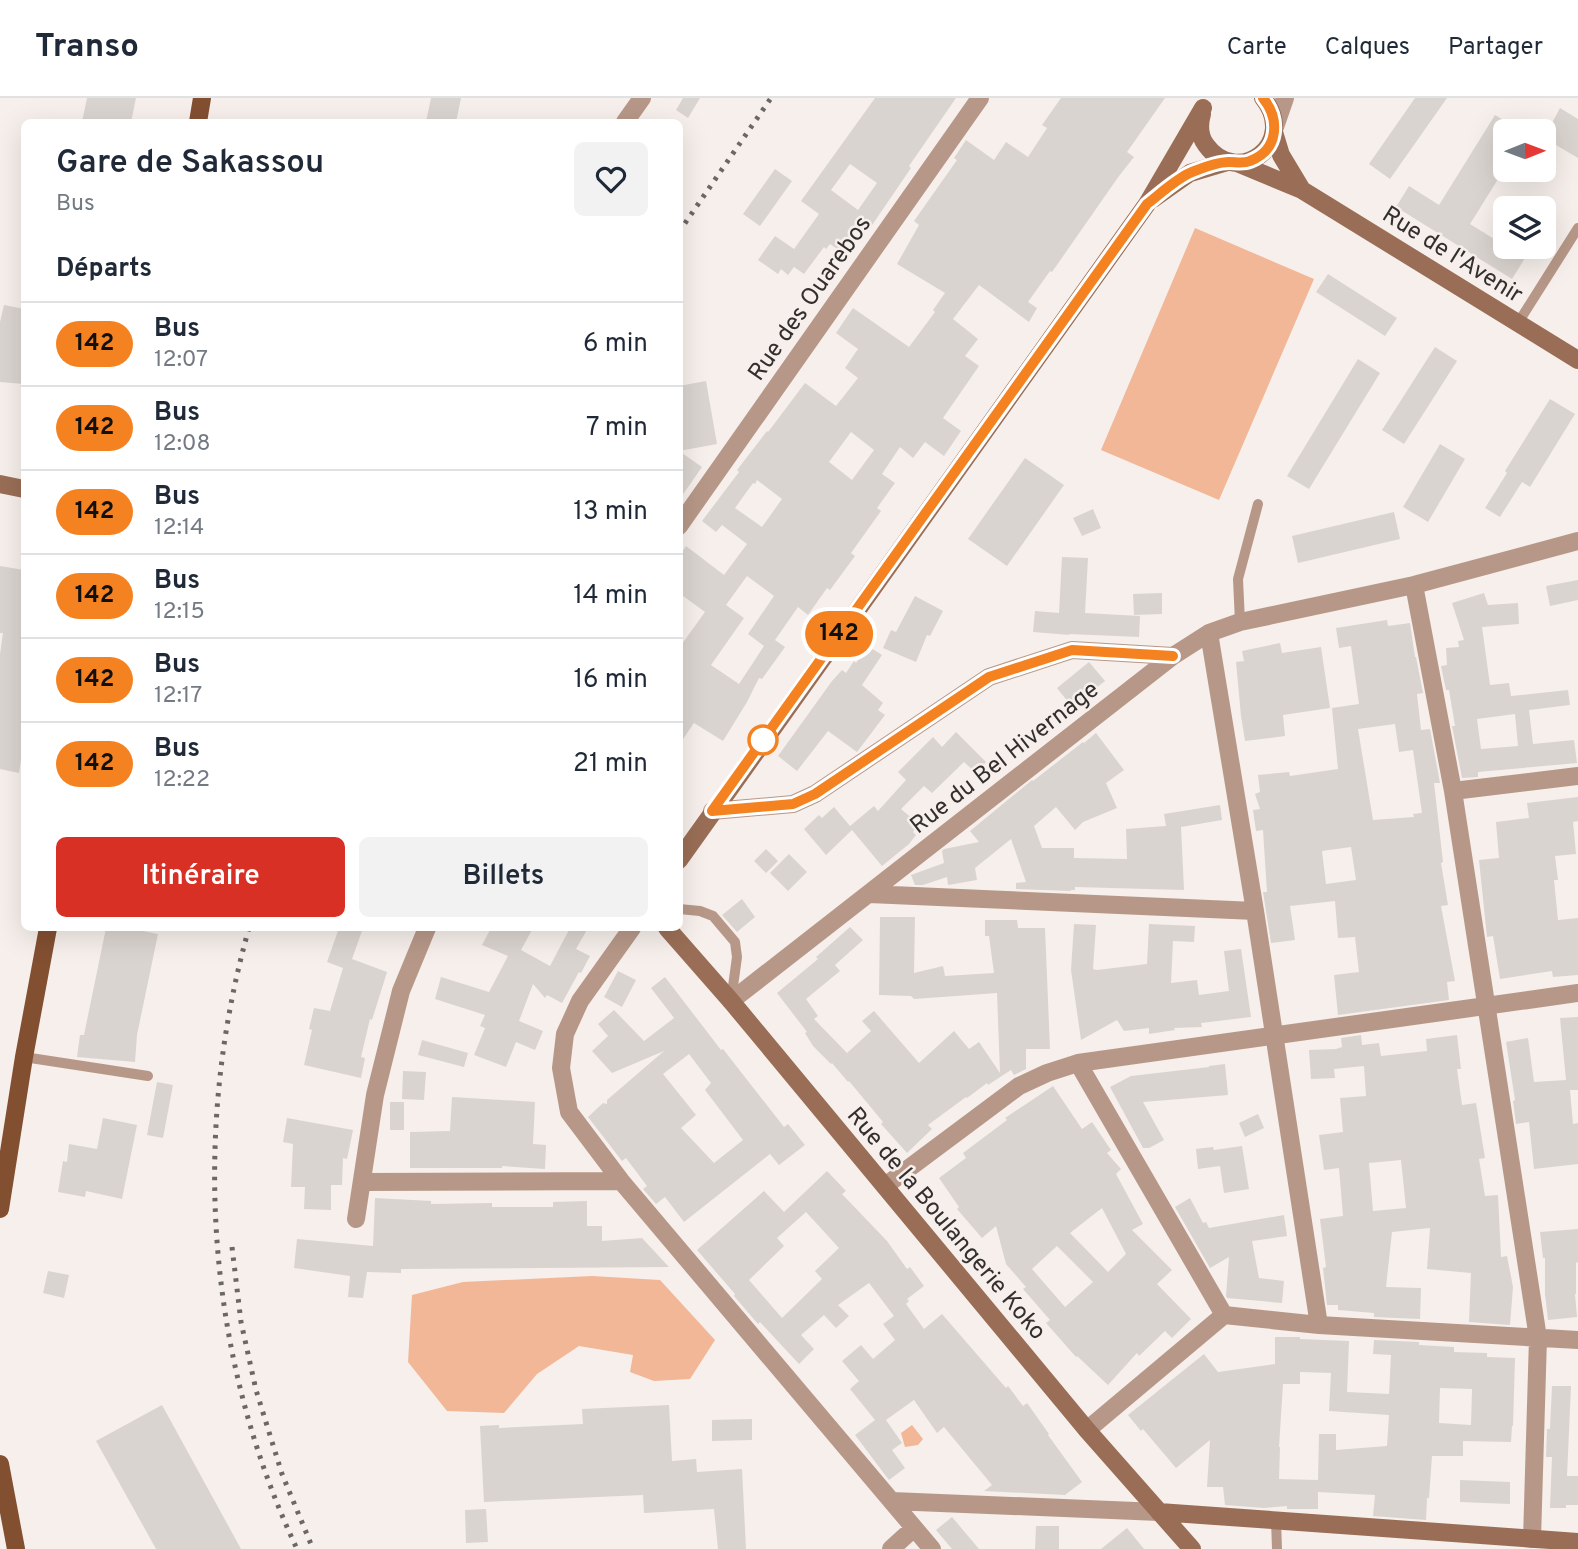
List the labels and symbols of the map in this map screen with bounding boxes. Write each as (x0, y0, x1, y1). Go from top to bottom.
north arrow (1493, 119, 1556, 182)
street label: Rue de l'Avenir (1376, 200, 1528, 311)
street label: Rue des Ouarebos (743, 211, 879, 387)
line badge: 142 (799, 611, 879, 657)
street label: Rue du Bel Hivernage (905, 676, 1106, 842)
unlabelled marker (748, 725, 778, 755)
street label: Rue de la Boulangerie Koko (839, 1102, 1052, 1347)

